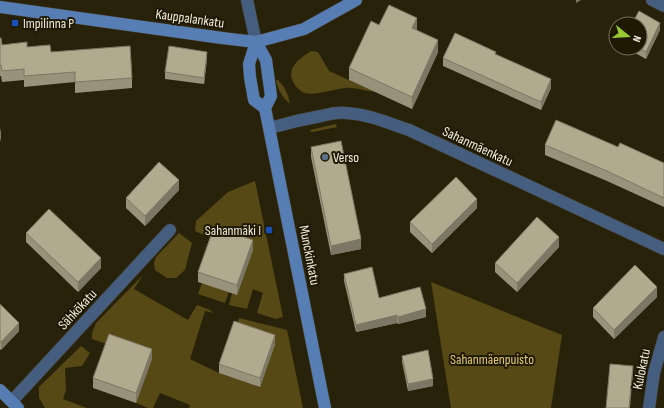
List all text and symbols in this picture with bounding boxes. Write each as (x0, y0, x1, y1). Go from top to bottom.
street label: Kauppalankatu (154, 5, 226, 32)
place label: Impilinna P (23, 15, 74, 32)
north arrow (608, 16, 648, 56)
marker: Impilinna P (10, 18, 20, 28)
text: N (630, 34, 644, 44)
street label: Sahanmäenkatu (440, 123, 516, 170)
place label: Verso (333, 149, 359, 166)
marker: Verso (320, 152, 330, 162)
place label: Sahanmäki I (205, 222, 261, 239)
street label: Munckinkatu (295, 224, 324, 287)
marker: Sahanmäki I (264, 225, 274, 235)
street label: Sähkökatu (54, 285, 100, 333)
street label: Kulokatu (629, 347, 654, 391)
park label: Sahanmäenpuisto (450, 351, 534, 368)

